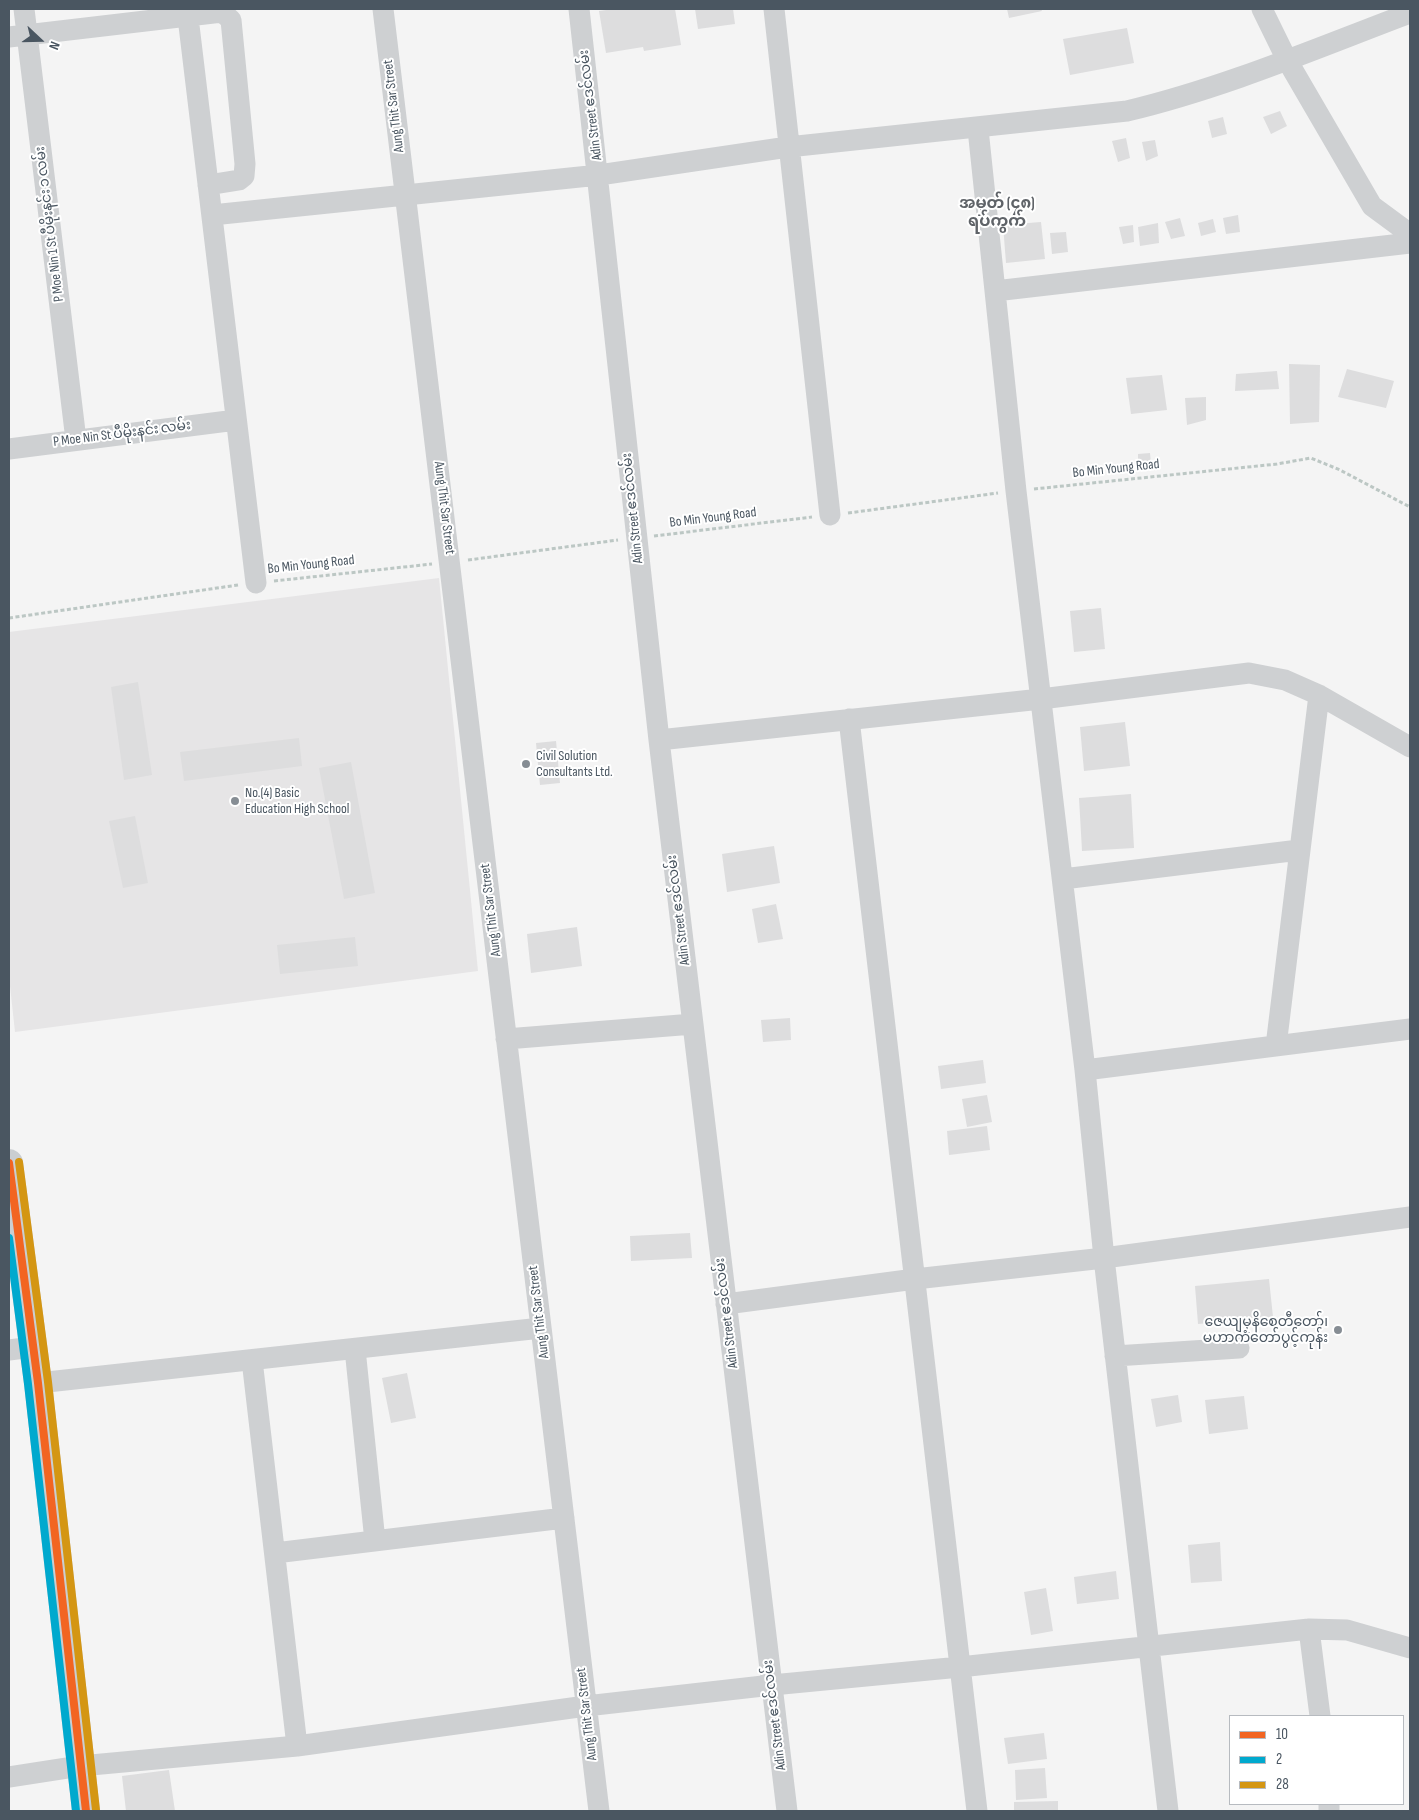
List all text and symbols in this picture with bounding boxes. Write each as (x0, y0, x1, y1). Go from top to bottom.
north arrow (15, 15, 65, 65)
text: N (45, 39, 64, 52)
street label: Adin Street ဧဒင်လမ်း (576, 49, 606, 161)
street label: Aung Thit Sar Street (380, 59, 408, 153)
street label: P Moe Nin 1 St ပီမိုးနင်း ၁ လမ်း (32, 145, 68, 303)
district label: အမှတ် (၄၈) ရပ်ကွက် (959, 194, 1035, 232)
street label: P Moe Nin St ပီမိုးနင်း လမ်း (52, 417, 192, 451)
street label: Adin Street ဧဒင်လမ်း (619, 452, 647, 564)
street label: Bo Min Young Road (1072, 456, 1160, 482)
street label: Aung Thit Sar Street (430, 461, 458, 555)
street label: Bo Min Young Road (669, 504, 757, 532)
street label: Bo Min Young Road (267, 552, 355, 578)
place label: Civil Solution Consultants Ltd. (536, 748, 613, 780)
marker: Civil Solution Consultants Ltd. (520, 758, 532, 770)
place label: No.(4) Basic Education High School (245, 785, 349, 818)
marker: No.(4) Basic Education High School (229, 795, 241, 807)
street label: Adin Street ဧဒင်လမ်း (664, 854, 694, 966)
street label: Aung Thit Sar Street (477, 863, 505, 957)
street label: Adin Street ဧဒင်လမ်း (712, 1257, 742, 1369)
street label: Aung Thit Sar Street (525, 1265, 553, 1359)
place label: ဇေယျမုနိစေတီတော်၊ မဟာကံတော်ပွင့်ကုန်း (1203, 1314, 1328, 1346)
marker: ဇေယျမုနိစေတီတော်၊ မဟာကံတော်ပွင့်ကုန်း (1332, 1324, 1344, 1336)
street label: Adin Street ဧဒင်လမ်း (760, 1659, 790, 1771)
street label: Aung Thit Sar Street (573, 1667, 601, 1761)
legend (1229, 1715, 1404, 1805)
text: 10 (1276, 1725, 1288, 1744)
text: 2 (1276, 1750, 1282, 1769)
text: 28 (1276, 1775, 1289, 1794)

